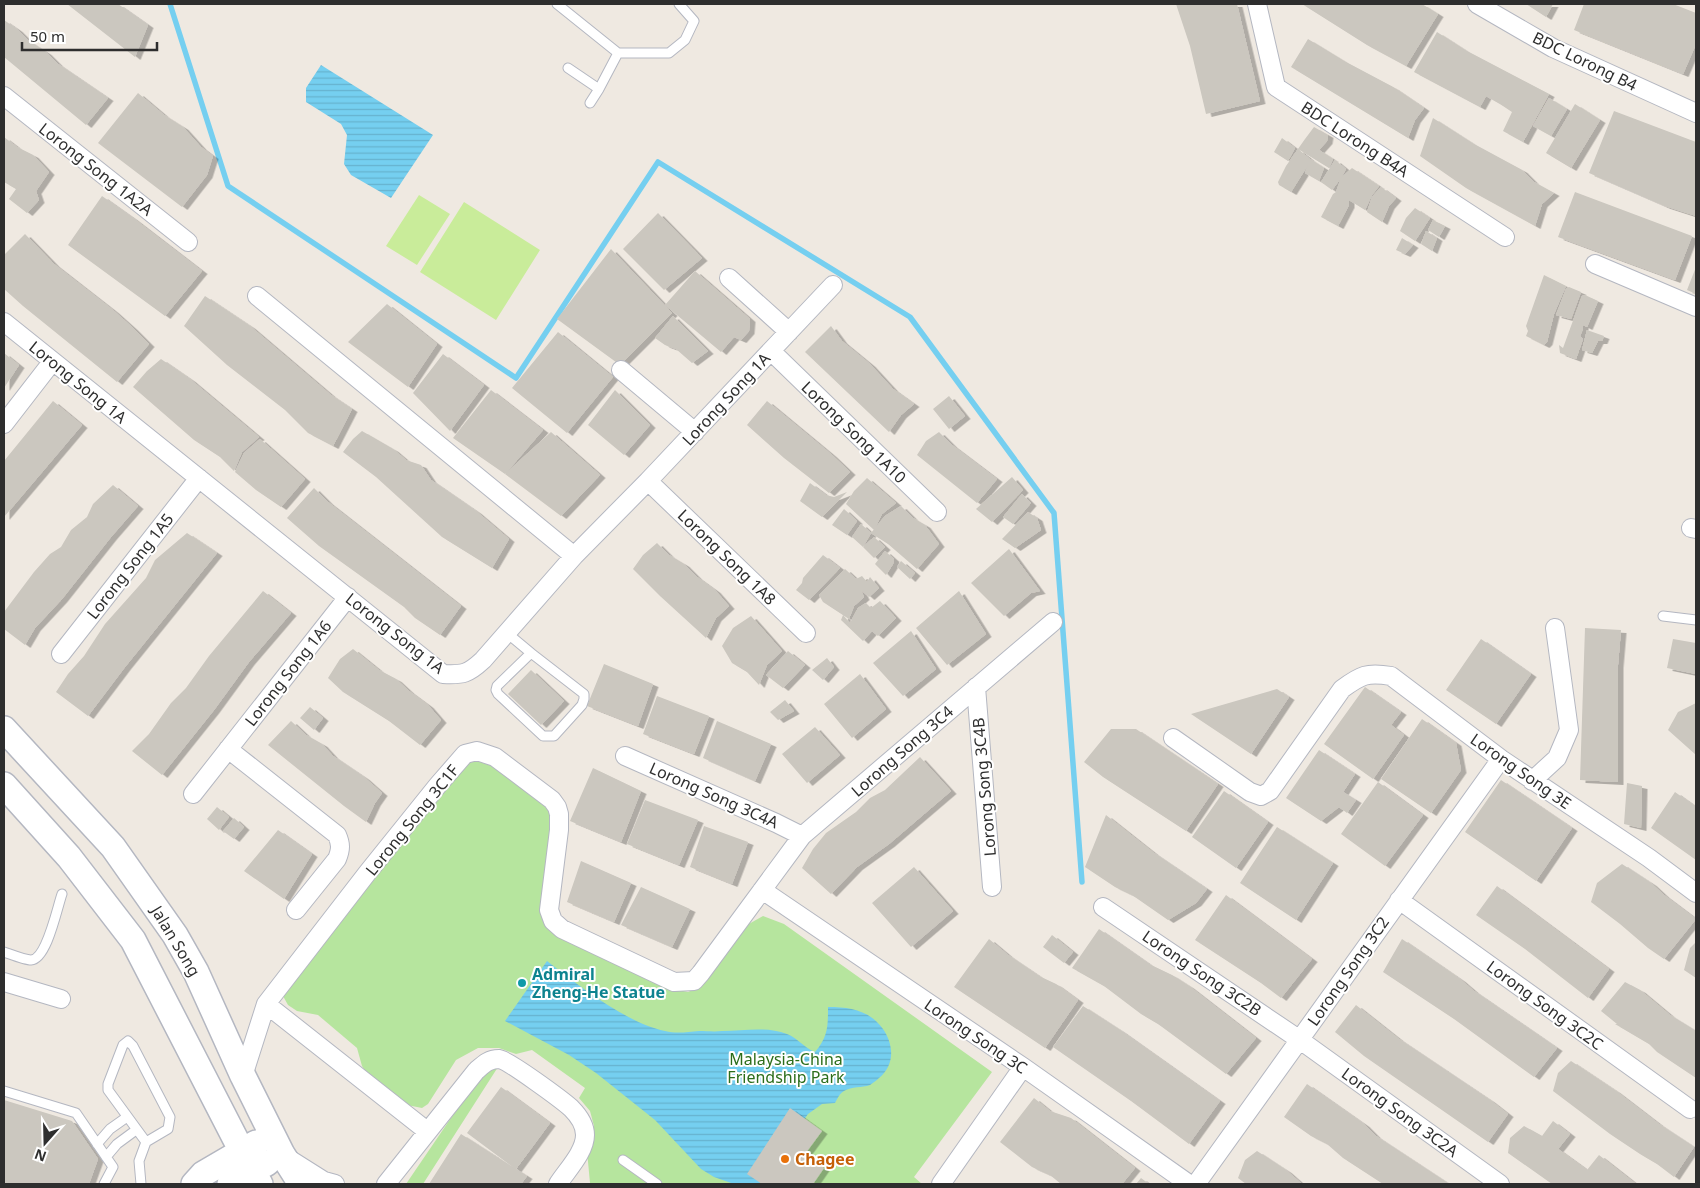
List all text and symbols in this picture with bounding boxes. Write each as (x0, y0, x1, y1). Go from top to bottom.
scale bar (22, 20, 158, 52)
text: 50 m (30, 26, 65, 46)
street label: BDC Lorong B4 (1529, 26, 1641, 96)
street label: BDC Lorong B4A (1297, 96, 1414, 182)
street label: Lorong Song 1A2A (34, 118, 158, 221)
street label: Lorong Song 1A (25, 336, 132, 429)
street label: Lorong Song 1A (677, 347, 775, 450)
street label: Lorong Song 1A10 (797, 376, 911, 488)
street label: Lorong Song 1A8 (673, 504, 781, 610)
street label: Lorong Song 1A5 (82, 508, 178, 624)
street label: Lorong Song 1A (341, 587, 450, 679)
street label: Lorong Song 1A6 (240, 615, 336, 731)
street label: Lorong Song 3C4 (846, 700, 958, 802)
street label: Lorong Song 3C4B (967, 717, 1001, 857)
street label: Lorong Song 3E (1466, 728, 1576, 814)
street label: Lorong Song 3C4A (646, 757, 783, 834)
street label: Lorong Song 3C1F (360, 760, 464, 880)
street label: Jalan Song (145, 900, 206, 980)
street label: Lorong Song 3C2 (1302, 912, 1394, 1030)
street label: Lorong Song 3C2B (1138, 925, 1266, 1021)
street label: Lorong Song 3C2C (1482, 955, 1608, 1055)
place label: Admiral Zheng-He Statue (532, 963, 665, 1003)
marker: Admiral Zheng-He Statue (516, 977, 528, 989)
street label: Lorong Song 3C (920, 993, 1032, 1079)
park label: Malaysia-China Friendship Park (727, 1048, 845, 1088)
street label: Lorong Song 3C2A (1337, 1062, 1463, 1162)
north arrow (20, 1118, 70, 1168)
text: N (32, 1145, 49, 1167)
place label: Chagee (795, 1148, 854, 1170)
marker: Chagee (779, 1153, 791, 1165)

